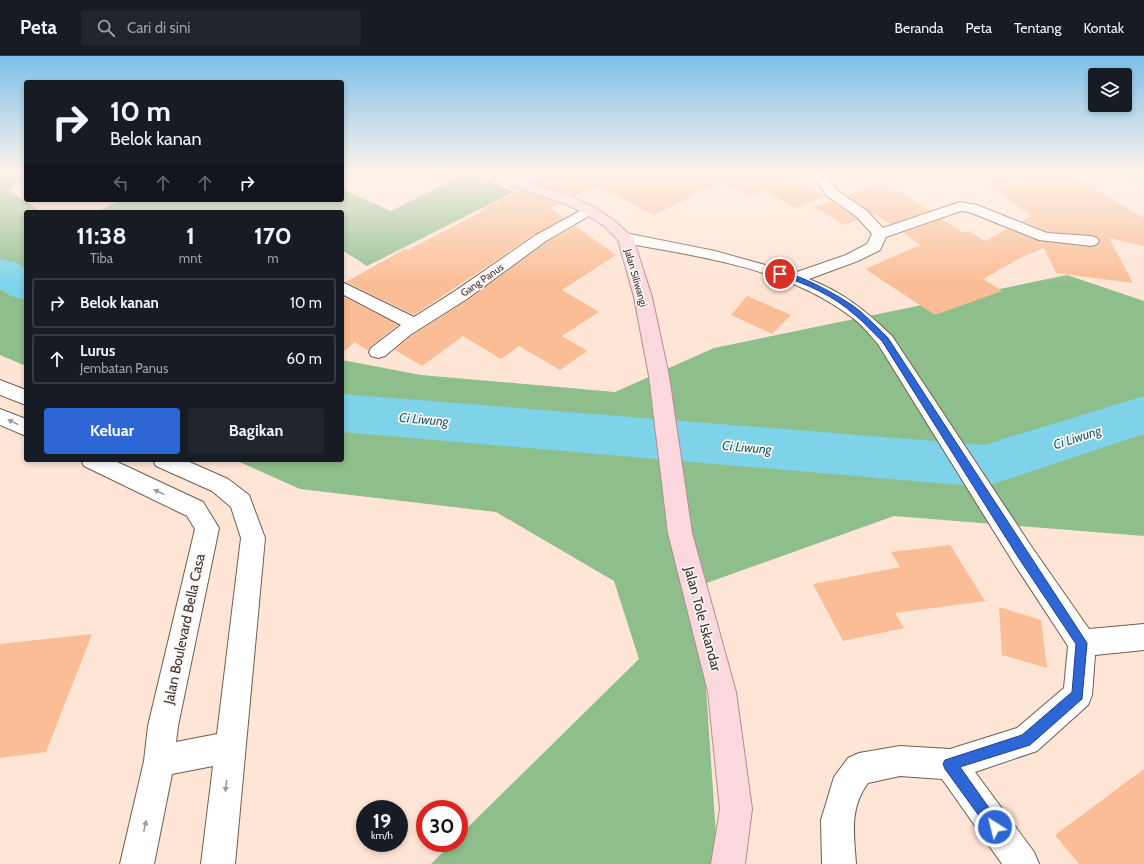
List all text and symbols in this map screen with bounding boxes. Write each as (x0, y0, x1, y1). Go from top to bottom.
search box (81, 10, 361, 46)
text: Peta (20, 16, 57, 39)
icon: search (95, 17, 117, 39)
text: Cari di sini (127, 19, 190, 37)
text: Beranda (895, 19, 944, 37)
text: Peta (966, 19, 992, 37)
text: Tentang (1014, 19, 1061, 37)
text: Kontak (1083, 19, 1124, 37)
map controls (1088, 68, 1132, 112)
button: layers (1088, 68, 1132, 112)
text: 10 m (110, 94, 171, 128)
icon: right (44, 96, 96, 148)
text: Belok kanan (110, 128, 202, 150)
icon: left (110, 172, 132, 194)
icon: ahead (152, 172, 174, 194)
icon: ahead (194, 172, 216, 194)
icon: right (236, 172, 258, 194)
text: 11:38 (76, 221, 127, 250)
text: 1 (186, 221, 195, 250)
text: 170 (254, 221, 292, 250)
street label: Jalan Siliwangi (621, 247, 650, 308)
text: Tiba (90, 250, 113, 266)
text: mnt (179, 250, 202, 266)
text: m (267, 250, 279, 266)
pin (763, 257, 797, 291)
street label: Gang Panus (458, 260, 506, 300)
icon: arrive (769, 263, 791, 285)
icon: right (46, 292, 68, 314)
text: Belok kanan (80, 294, 159, 312)
text: 10 m (290, 294, 322, 312)
text: Lurus (80, 342, 115, 360)
icon: ahead (46, 348, 68, 370)
text: 60 m (286, 350, 322, 368)
text: Jembatan Panus (80, 360, 168, 376)
button: Keluar (44, 408, 180, 454)
button: Bagikan (188, 408, 324, 454)
water label: Ci Liwung (399, 409, 450, 429)
one-way arrow (7, 419, 19, 425)
water label: Ci Liwung (1051, 421, 1104, 452)
water label: Ci Liwung (722, 437, 773, 457)
one-way arrow (154, 489, 165, 495)
street label: Jalan Boulevard Bella Casa (159, 552, 209, 707)
street label: Jalan Tole Iskandar (680, 564, 726, 674)
one-way arrow (223, 780, 229, 792)
speed limit sign: 30 (416, 800, 468, 852)
position arrow (974, 806, 1016, 848)
text: 19 (373, 809, 391, 833)
one-way arrow (143, 820, 149, 832)
text: km/h (371, 829, 393, 842)

